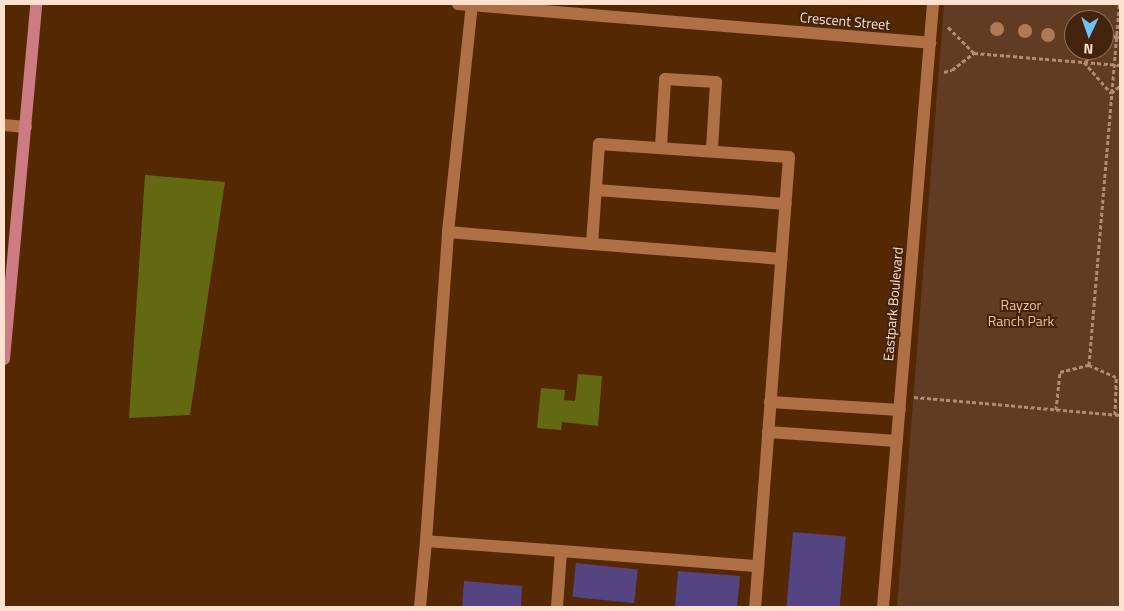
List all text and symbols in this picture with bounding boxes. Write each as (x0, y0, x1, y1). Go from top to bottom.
street label: Crescent Street (799, 9, 891, 33)
north arrow (1064, 10, 1114, 60)
text: N (1083, 39, 1094, 60)
street label: Eastpark Boulevard (880, 246, 906, 362)
park label: Rayzor Ranch Park (988, 297, 1054, 330)

